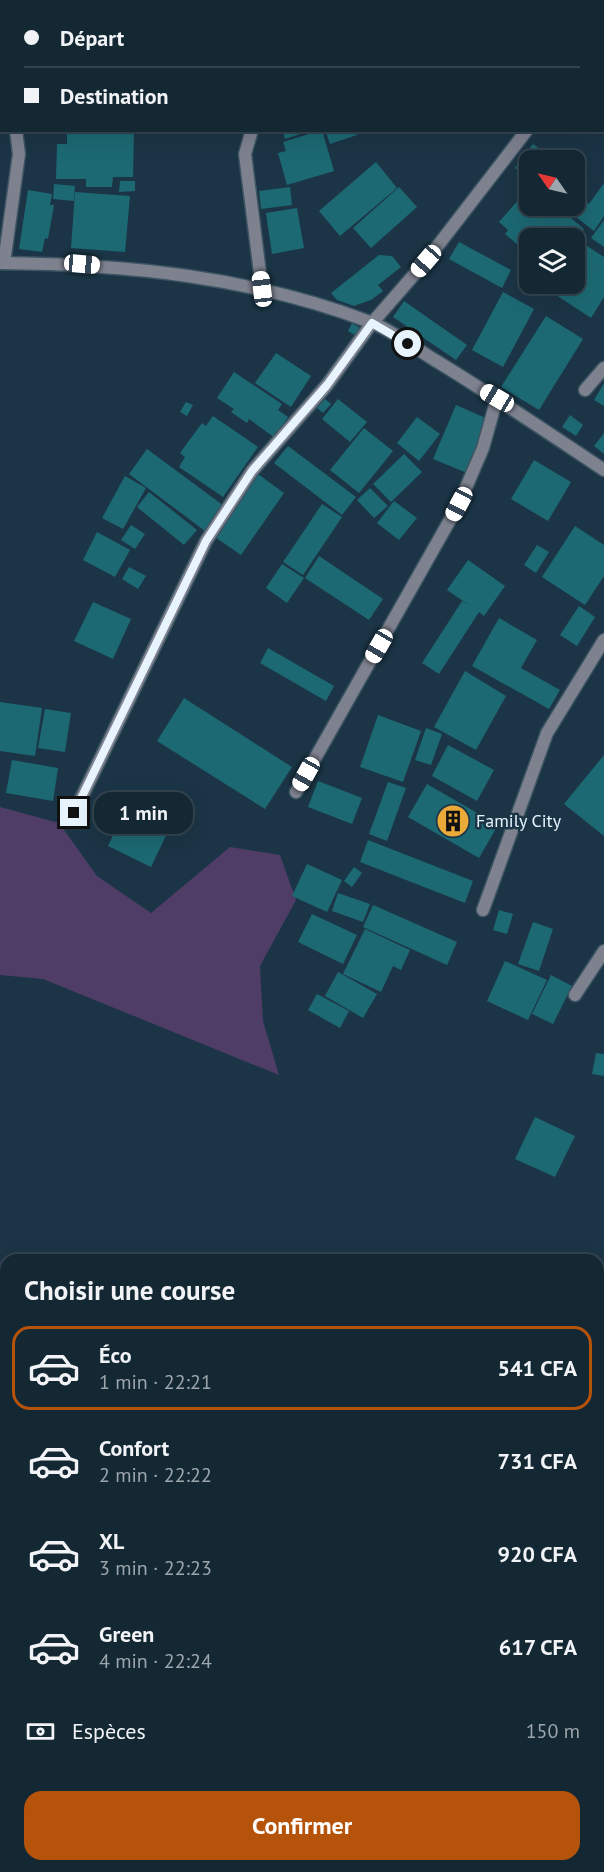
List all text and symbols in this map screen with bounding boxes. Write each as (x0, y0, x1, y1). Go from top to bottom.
text: Départ (60, 24, 124, 52)
text: Destination (60, 82, 169, 110)
north arrow (519, 150, 585, 216)
map controls (519, 150, 585, 294)
button: layers (519, 228, 585, 294)
car (407, 242, 445, 280)
car (63, 253, 101, 275)
car (251, 270, 273, 308)
route start (394, 330, 421, 357)
car (477, 381, 517, 415)
car (443, 484, 475, 524)
car (362, 626, 396, 666)
car (289, 754, 323, 794)
callout: 1 min (95, 792, 194, 834)
route end (60, 799, 87, 826)
text: 1 min (119, 800, 168, 826)
building icon: Family City (435, 803, 471, 839)
place label: Family City (476, 809, 562, 832)
text: Choisir une course (24, 1273, 235, 1307)
icon: car (27, 1341, 81, 1395)
text: Éco (99, 1341, 131, 1369)
text: 541 CFA (498, 1354, 577, 1382)
text: 1 min · 22:21 (99, 1369, 212, 1395)
icon: car (27, 1434, 81, 1488)
text: Confort (99, 1434, 169, 1462)
text: 731 CFA (498, 1447, 577, 1475)
text: 2 min · 22:22 (99, 1462, 212, 1488)
icon: car (27, 1527, 81, 1581)
text: XL (99, 1527, 124, 1555)
text: 920 CFA (498, 1540, 577, 1568)
text: 3 min · 22:23 (99, 1555, 212, 1581)
icon: car (27, 1620, 81, 1674)
text: Green (99, 1620, 154, 1648)
text: 617 CFA (499, 1633, 577, 1661)
text: 4 min · 22:24 (99, 1648, 212, 1674)
icon: cash (24, 1715, 57, 1748)
text: Espèces (72, 1717, 146, 1745)
text: 150 m (526, 1718, 580, 1744)
button: Confirmer (24, 1791, 580, 1860)

